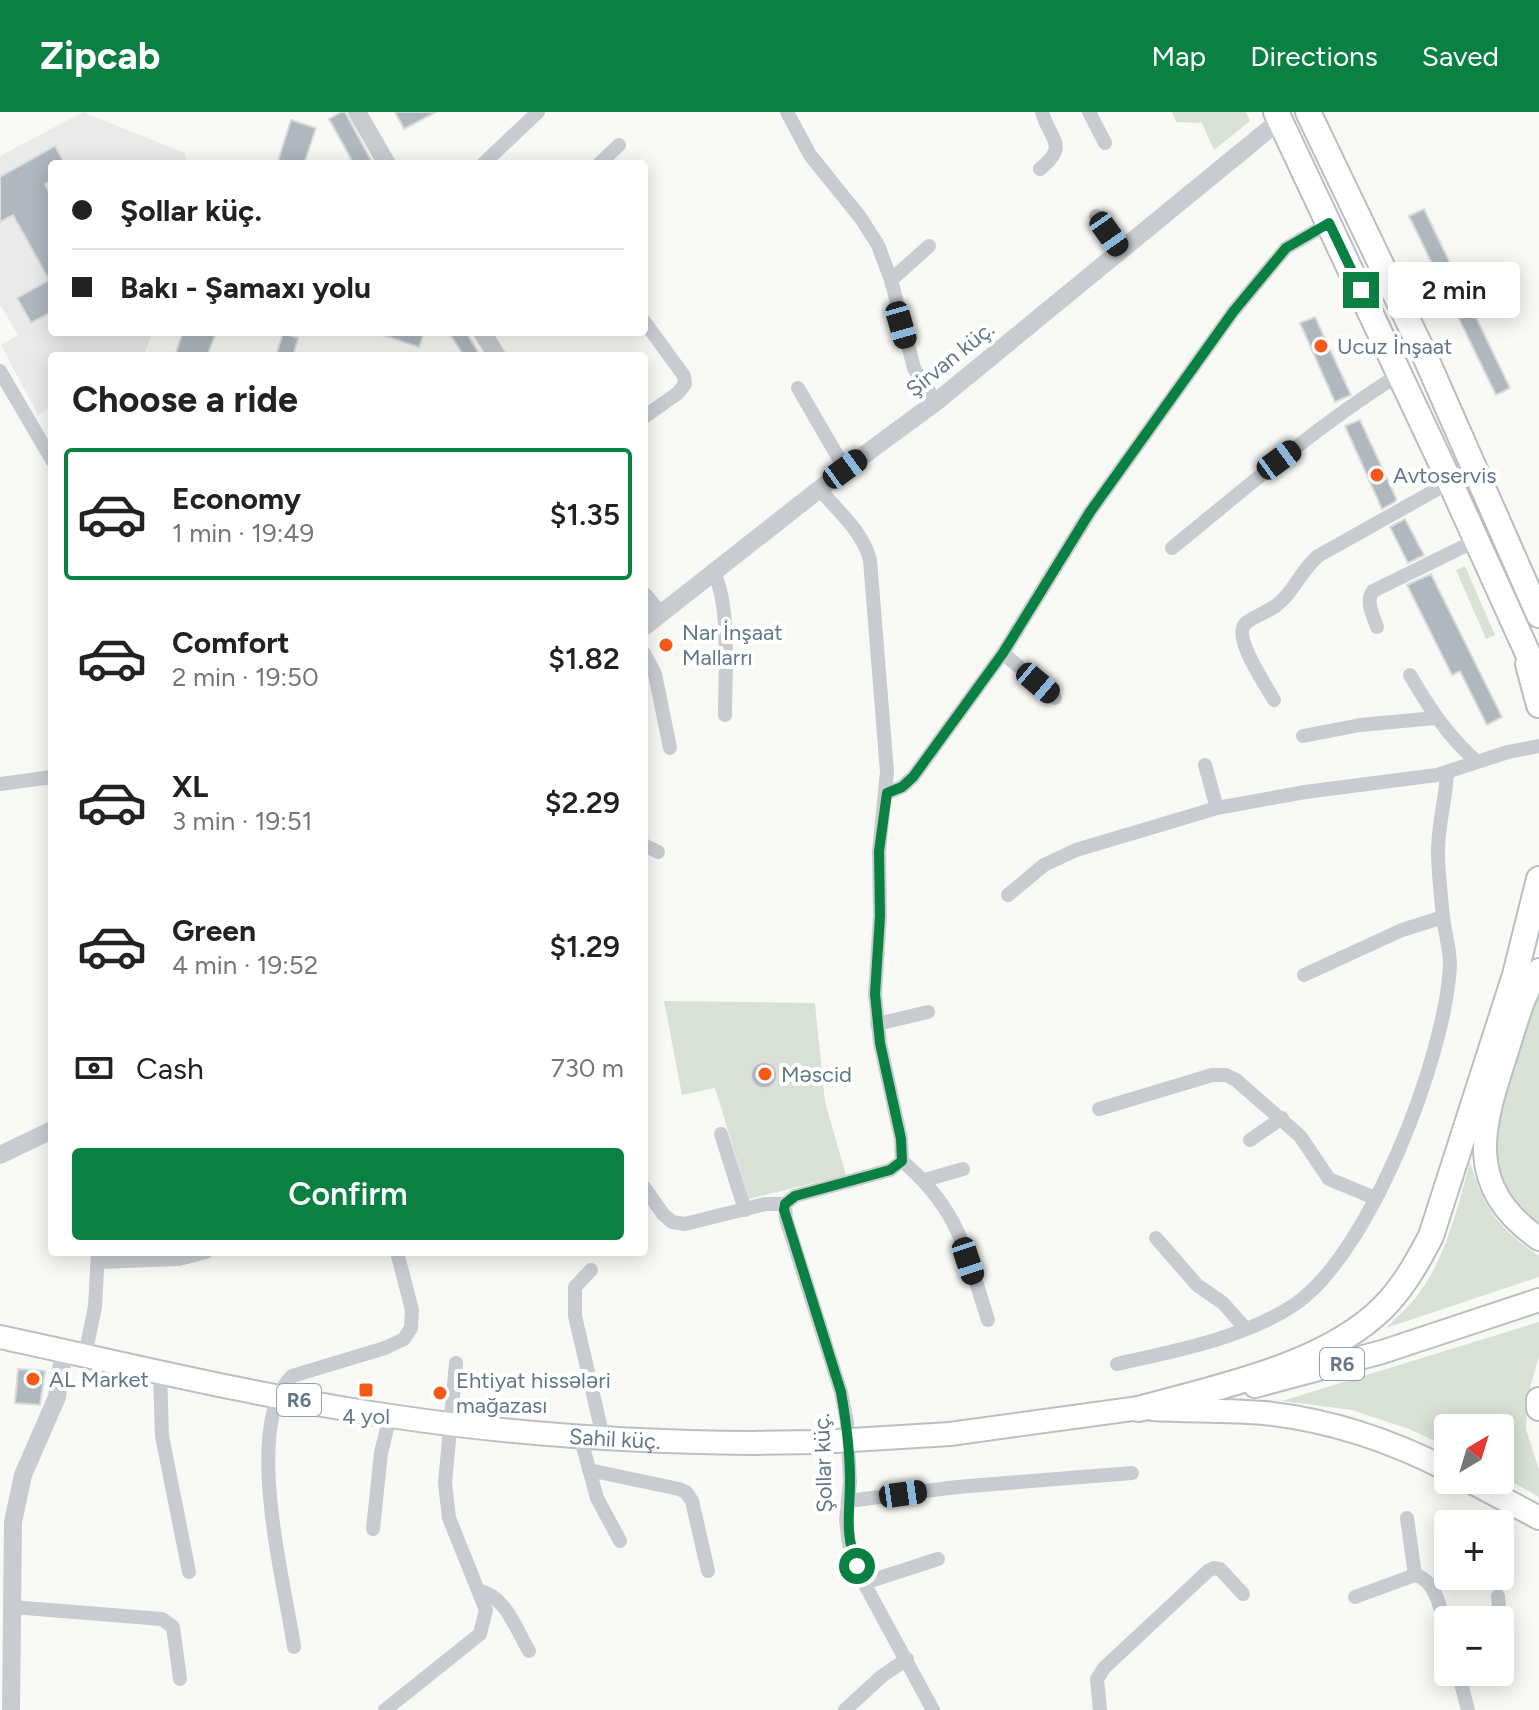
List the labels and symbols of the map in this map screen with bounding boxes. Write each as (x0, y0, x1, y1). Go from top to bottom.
car (1085, 207, 1133, 261)
callout: 2 min (1389, 262, 1521, 318)
route end (1343, 272, 1379, 308)
car (883, 299, 919, 351)
street label: Şirvan küç. (900, 315, 1000, 403)
place label: Ucuz İnşaat (1337, 333, 1452, 360)
marker: Ucuz İnşaat (1312, 337, 1330, 355)
car (1253, 436, 1305, 484)
car (819, 445, 871, 493)
place label: Avtoservis (1393, 462, 1497, 489)
marker: Avtoservis (1368, 466, 1386, 484)
place label: Nar İnşaat Mallarrı (682, 619, 782, 671)
marker: Nar İnşaat Mallarrı (657, 636, 675, 654)
car (1012, 658, 1064, 708)
place label: Məscid (781, 1061, 852, 1088)
marker: Məscid (756, 1065, 774, 1083)
car (949, 1234, 987, 1288)
road number: R6 (1320, 1348, 1364, 1380)
place label: AL Market (49, 1366, 149, 1393)
place label: Ehtiyat hissələri mağazası (456, 1367, 611, 1419)
marker: AL Market (24, 1370, 42, 1388)
marker: 4 yol (357, 1381, 375, 1399)
road number: R6 (277, 1384, 321, 1416)
marker: Ehtiyat hissələri mağazası (431, 1384, 449, 1402)
place label: 4 yol (342, 1403, 390, 1430)
street label: Şollar küç. (808, 1413, 838, 1513)
north arrow (1434, 1414, 1514, 1494)
street label: Sahil küç. (568, 1422, 661, 1454)
car (878, 1479, 928, 1509)
route start (839, 1548, 875, 1584)

